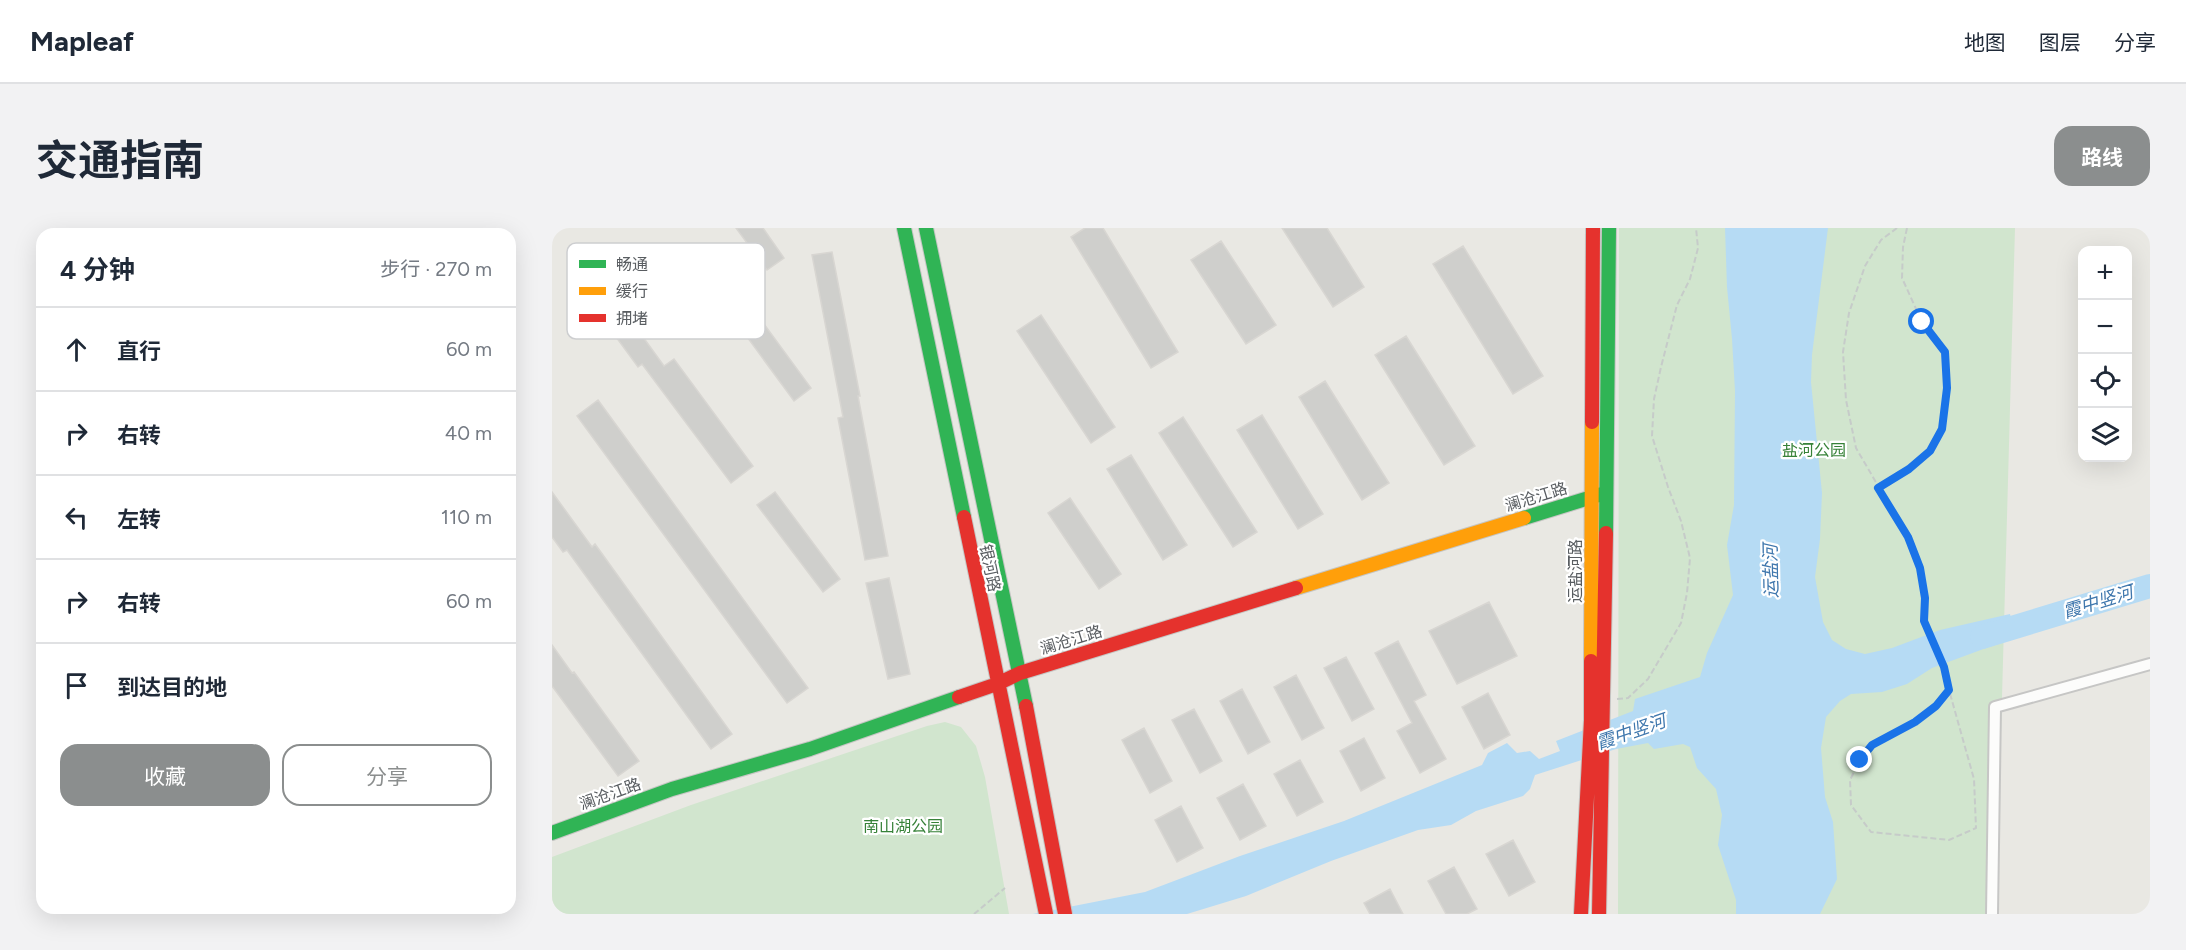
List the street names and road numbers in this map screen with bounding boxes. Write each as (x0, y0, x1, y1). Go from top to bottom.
street label: 澜沧江路 (1503, 479, 1569, 515)
street label: 运盐河路 (1566, 539, 1585, 603)
street label: 银河路 (976, 543, 1004, 593)
street label: 澜沧江路 (1038, 622, 1104, 658)
street label: 澜沧江路 (577, 774, 643, 814)

